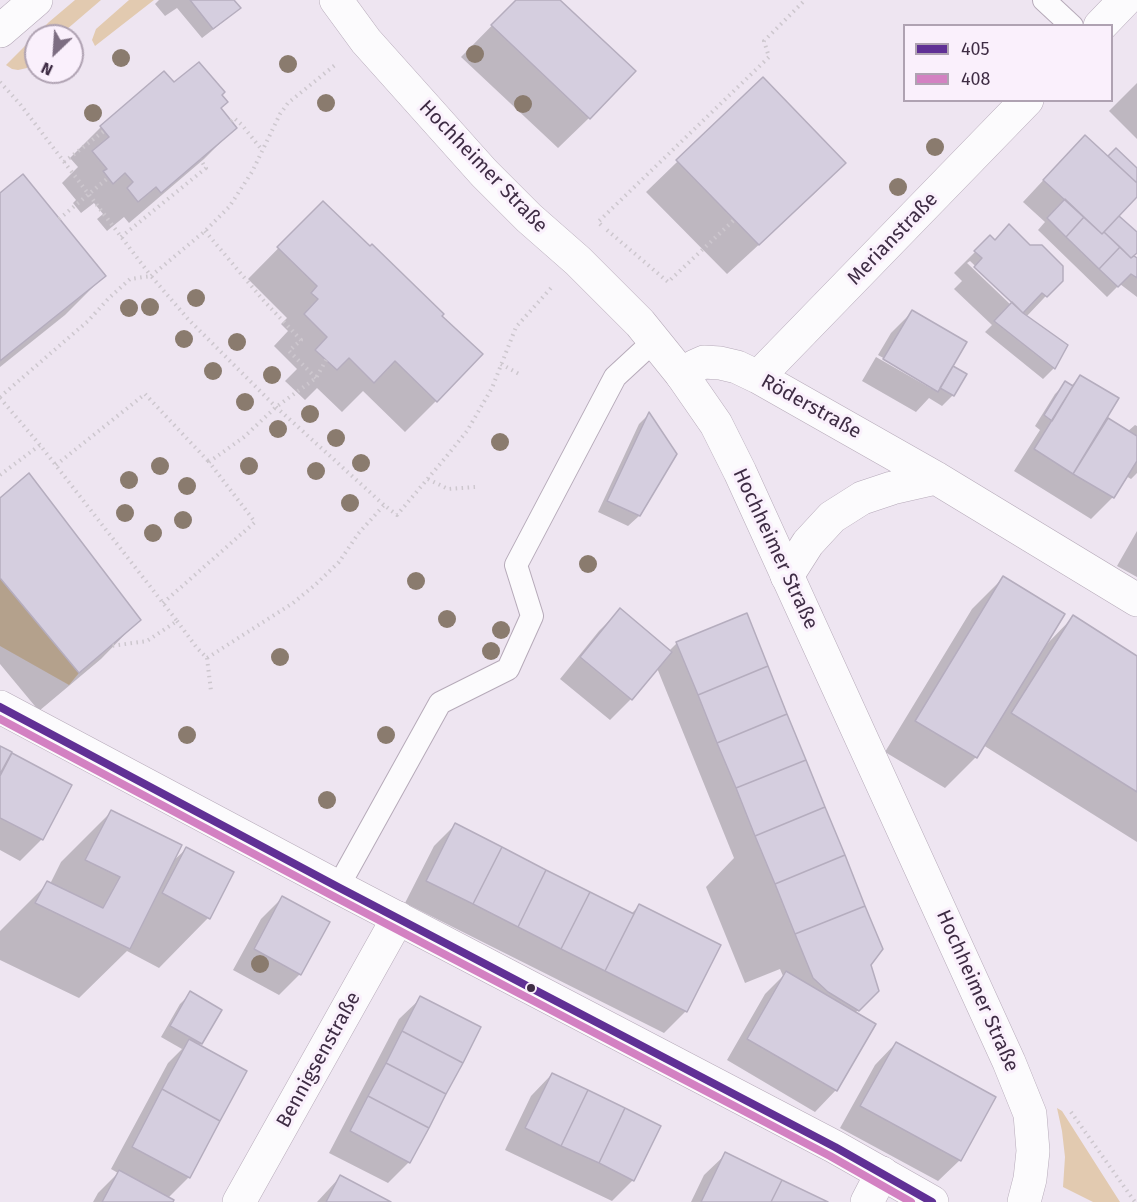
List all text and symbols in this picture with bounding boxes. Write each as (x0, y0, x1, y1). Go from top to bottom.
north arrow (24, 24, 84, 84)
legend (903, 24, 1113, 102)
text: 405 (961, 38, 990, 60)
text: N (38, 58, 56, 80)
text: 408 (961, 68, 991, 90)
street label: Hochheimer Straße (414, 96, 552, 238)
street label: Merianstraße (843, 188, 943, 290)
street label: Röderstraße (757, 370, 865, 444)
street label: Hochheimer Straße (727, 465, 823, 633)
street label: Hochheimer Straße (931, 906, 1023, 1076)
unlabelled marker (525, 982, 537, 994)
street label: Bennigsenstraße (272, 988, 366, 1132)

